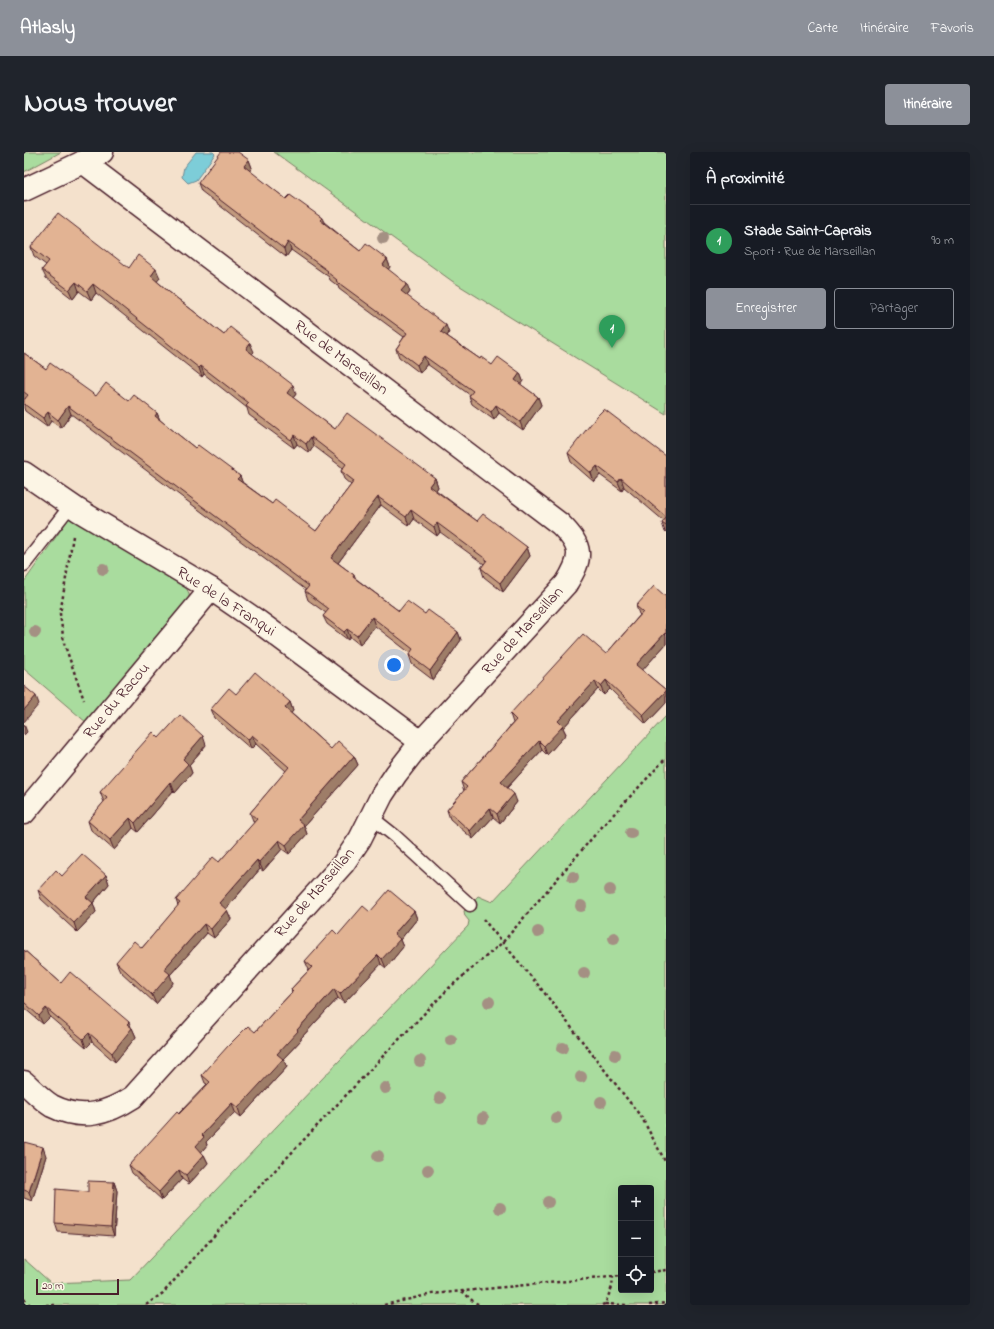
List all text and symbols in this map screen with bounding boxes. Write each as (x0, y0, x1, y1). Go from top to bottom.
text: Atlasly (20, 15, 75, 42)
text: Carte (807, 18, 838, 39)
text: Itinéraire (860, 18, 909, 39)
text: Favoris (931, 18, 974, 39)
text: Nous trouver (24, 84, 176, 125)
button: Itinéraire (885, 84, 970, 125)
text: À proximité (706, 166, 784, 191)
text: Stade Saint-Caprais (744, 220, 872, 242)
text: 1 (717, 231, 721, 250)
text: 90 m (931, 231, 954, 250)
text: Sport · Rue de Marseillan (744, 242, 875, 261)
button: Enregistrer (706, 288, 826, 329)
button: Partager (834, 288, 954, 329)
street label: Rue de Marseillan (289, 315, 393, 402)
pin: 1 (599, 315, 625, 348)
street label: Rue de la Franqui (172, 561, 280, 643)
street label: Rue de Marseillan (476, 581, 570, 681)
your location (384, 655, 404, 675)
street label: Rue du Racou (78, 658, 156, 744)
street label: Rue de Marseillan (269, 843, 361, 943)
map controls (618, 1185, 654, 1293)
button: + (618, 1185, 654, 1221)
button: − (618, 1221, 654, 1257)
button: locate (618, 1257, 654, 1293)
scale bar (36, 1277, 119, 1296)
text: 20 m (42, 1278, 64, 1294)

